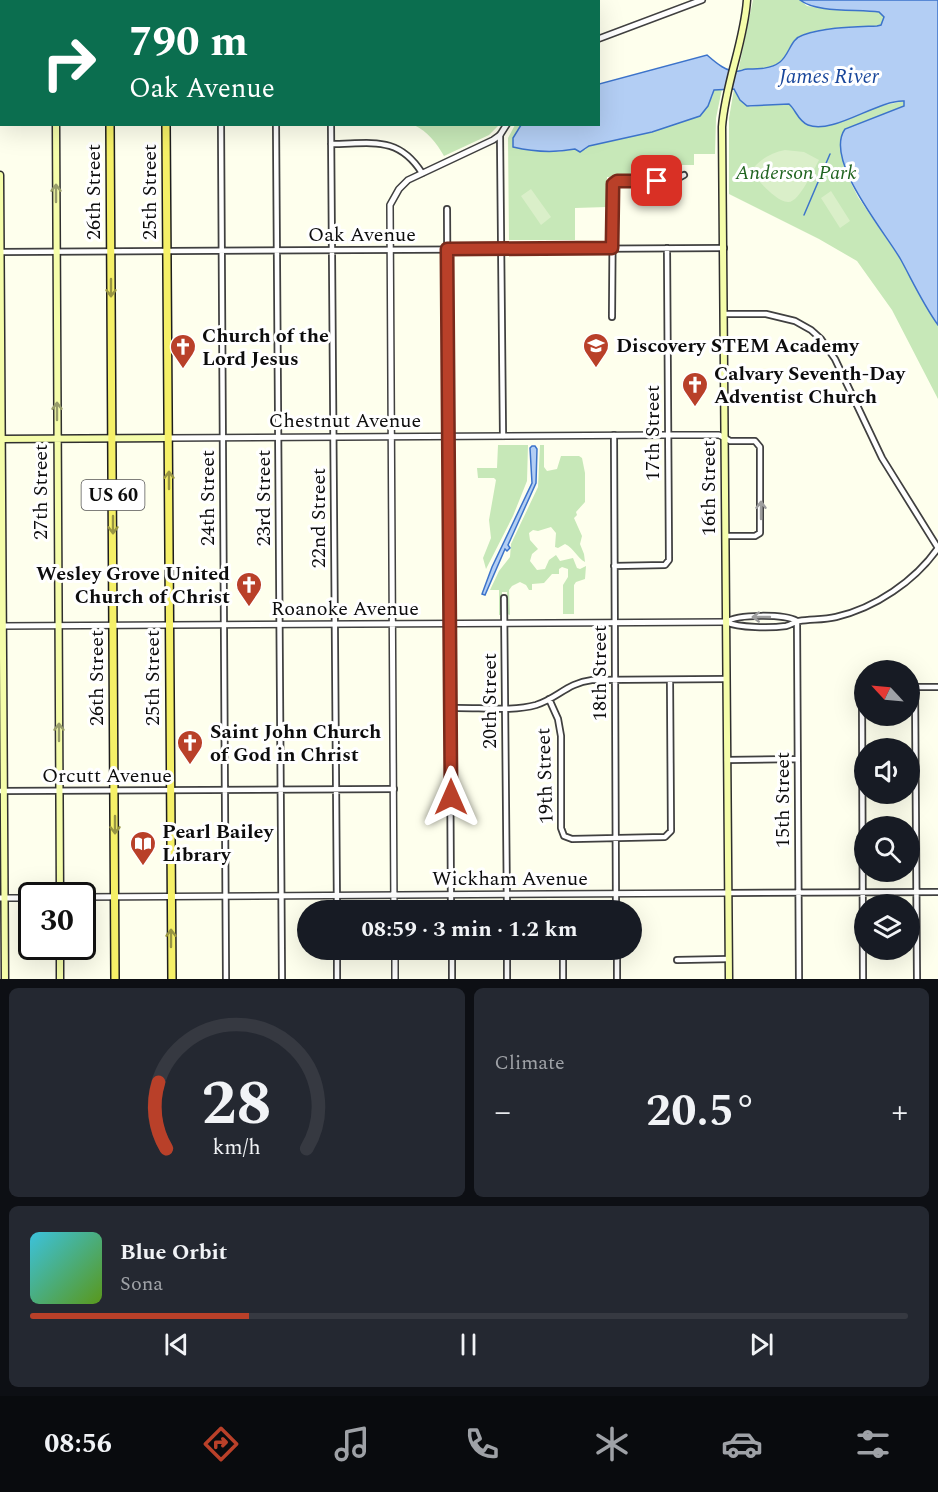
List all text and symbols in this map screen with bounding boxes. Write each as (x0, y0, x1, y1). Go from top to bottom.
text: 790 m (129, 11, 248, 74)
icon: right (30, 24, 108, 102)
water label: James River (777, 61, 880, 93)
text: Oak Avenue (129, 68, 275, 110)
street label: 26th Street (79, 144, 109, 240)
street label: 25th Street (135, 144, 165, 240)
pin (631, 155, 682, 206)
park label: Anderson Park (735, 158, 857, 188)
icon: arrive (640, 164, 673, 197)
one-way arrow (50, 184, 62, 204)
street label: Oak Avenue (308, 220, 416, 250)
one-way arrow (105, 277, 117, 297)
place label: Church of the Lord Jesus (202, 321, 329, 374)
school or university icon: Discovery STEM Academy (581, 331, 611, 369)
place label: Discovery STEM Academy (616, 331, 860, 361)
church icon: Church of the Lord Jesus (168, 332, 198, 370)
place label: Calvary Seventh-Day Adventist Church (714, 359, 906, 412)
church icon: Calvary Seventh-Day Adventist Church (680, 370, 710, 408)
street label: 17th Street (638, 385, 668, 481)
one-way arrow (51, 402, 63, 422)
street label: Chestnut Avenue (269, 406, 421, 436)
street label: 16th Street (694, 440, 724, 536)
street label: 27th Street (26, 444, 56, 540)
street label: 24th Street (193, 450, 223, 546)
street label: 23rd Street (249, 450, 279, 546)
street label: 22nd Street (304, 468, 334, 568)
one-way arrow (163, 470, 174, 490)
road number: US 60 (82, 480, 144, 510)
one-way arrow (755, 500, 766, 520)
one-way arrow (107, 514, 119, 534)
place label: Wesley Grove United Church of Christ (36, 559, 230, 612)
church icon: Wesley Grove United Church of Christ (234, 570, 264, 608)
street label: Roanoke Avenue (271, 594, 419, 624)
one-way arrow (752, 611, 772, 623)
street label: 18th Street (585, 625, 615, 721)
street label: 26th Street (82, 630, 112, 726)
street label: 25th Street (138, 630, 168, 726)
street label: 20th Street (475, 653, 505, 749)
north arrow (854, 660, 920, 726)
map controls (854, 660, 920, 960)
place label: Saint John Church of God in Christ (210, 717, 381, 770)
one-way arrow (53, 723, 65, 743)
street label: 19th Street (528, 727, 562, 825)
church icon: Saint John Church of God in Christ (175, 728, 205, 766)
button: sound (854, 738, 920, 804)
street label: 15th Street (768, 752, 798, 848)
street label: Orcutt Avenue (42, 761, 172, 791)
position arrow (419, 765, 483, 829)
one-way arrow (109, 814, 121, 834)
button: search (854, 816, 920, 882)
place label: Pearl Bailey Library (162, 817, 275, 870)
library icon: Pearl Bailey Library (128, 829, 158, 867)
street label: Wickham Avenue (432, 864, 588, 894)
speed limit sign: 30 (18, 882, 96, 960)
button: layers (854, 894, 920, 960)
text: 08:59 · 3 min · 1.2 km (362, 913, 577, 946)
one-way arrow (165, 928, 177, 948)
text: Climate (495, 1048, 565, 1078)
text: 28 (202, 1057, 272, 1152)
text: 20.5° (646, 1077, 756, 1146)
text: − (495, 1087, 511, 1137)
text: + (891, 1087, 908, 1137)
text: km/h (213, 1132, 261, 1165)
text: Blue Orbit (120, 1236, 227, 1269)
text: Sona (120, 1269, 163, 1299)
icon: previous (160, 1328, 193, 1361)
icon: pause (452, 1328, 485, 1361)
icon: next (745, 1328, 778, 1361)
text: 08:56 (44, 1423, 112, 1465)
icon: directions (200, 1423, 242, 1465)
icon: music (331, 1423, 373, 1465)
icon: phone (461, 1423, 503, 1465)
icon: climate (591, 1423, 633, 1465)
icon: car (721, 1423, 763, 1465)
icon: filters (852, 1423, 894, 1465)

